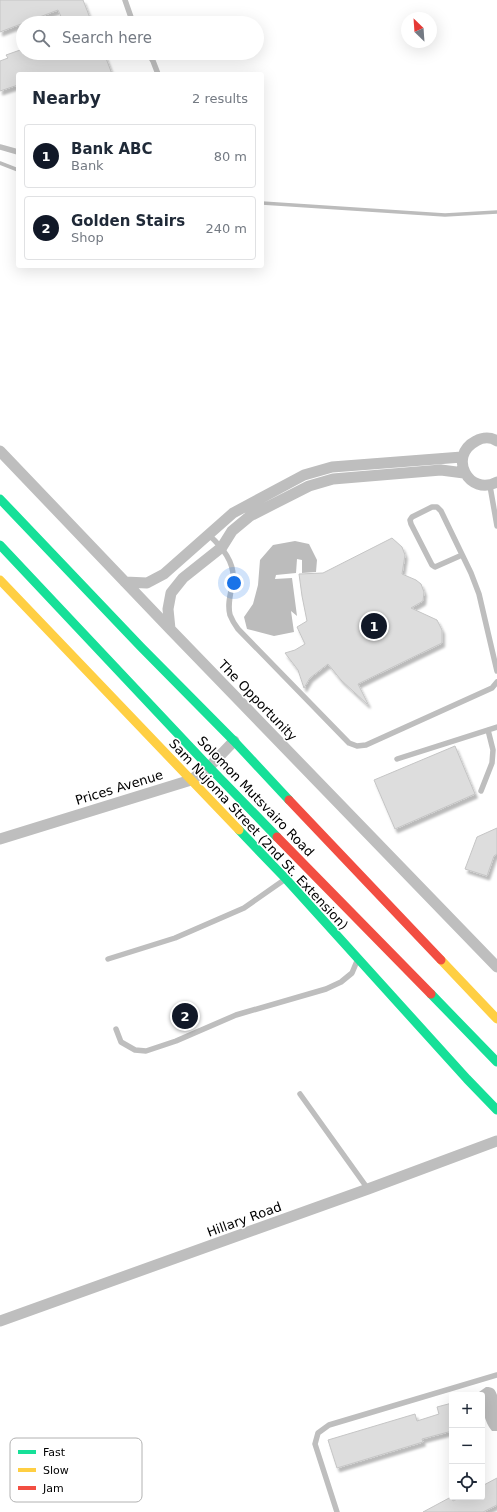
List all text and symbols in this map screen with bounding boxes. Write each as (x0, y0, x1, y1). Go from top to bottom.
north arrow (401, 12, 437, 48)
search box (16, 16, 264, 60)
icon: search (30, 27, 52, 49)
text: Search here (62, 29, 152, 47)
text: Nearby (32, 88, 101, 108)
text: 2 results (192, 91, 248, 106)
text: Bank ABC (71, 140, 152, 158)
text: 1 (41, 149, 51, 164)
text: 80 m (214, 149, 247, 164)
text: Bank (71, 158, 104, 173)
text: Golden Stairs (71, 212, 185, 230)
text: 2 (41, 221, 51, 236)
text: 240 m (205, 221, 247, 236)
text: Shop (71, 230, 104, 245)
your location (224, 573, 244, 593)
pin: 1 (361, 611, 387, 641)
street label: The Opportunity (215, 656, 300, 744)
street label: Solomon Mutsvairo Road (194, 733, 317, 860)
street label: Sam Nujoma Street (2nd St. Extension) (166, 736, 351, 933)
street label: Prices Avenue (73, 767, 165, 808)
pin: 2 (172, 1001, 198, 1031)
street label: Hillary Road (205, 1199, 284, 1240)
map controls (449, 1392, 485, 1500)
button: + (449, 1392, 485, 1428)
button: − (449, 1428, 485, 1464)
legend (10, 1438, 142, 1502)
text: Fast (43, 1446, 66, 1459)
text: Slow (43, 1464, 69, 1477)
button: locate (449, 1464, 485, 1500)
text: Jam (42, 1482, 64, 1495)

